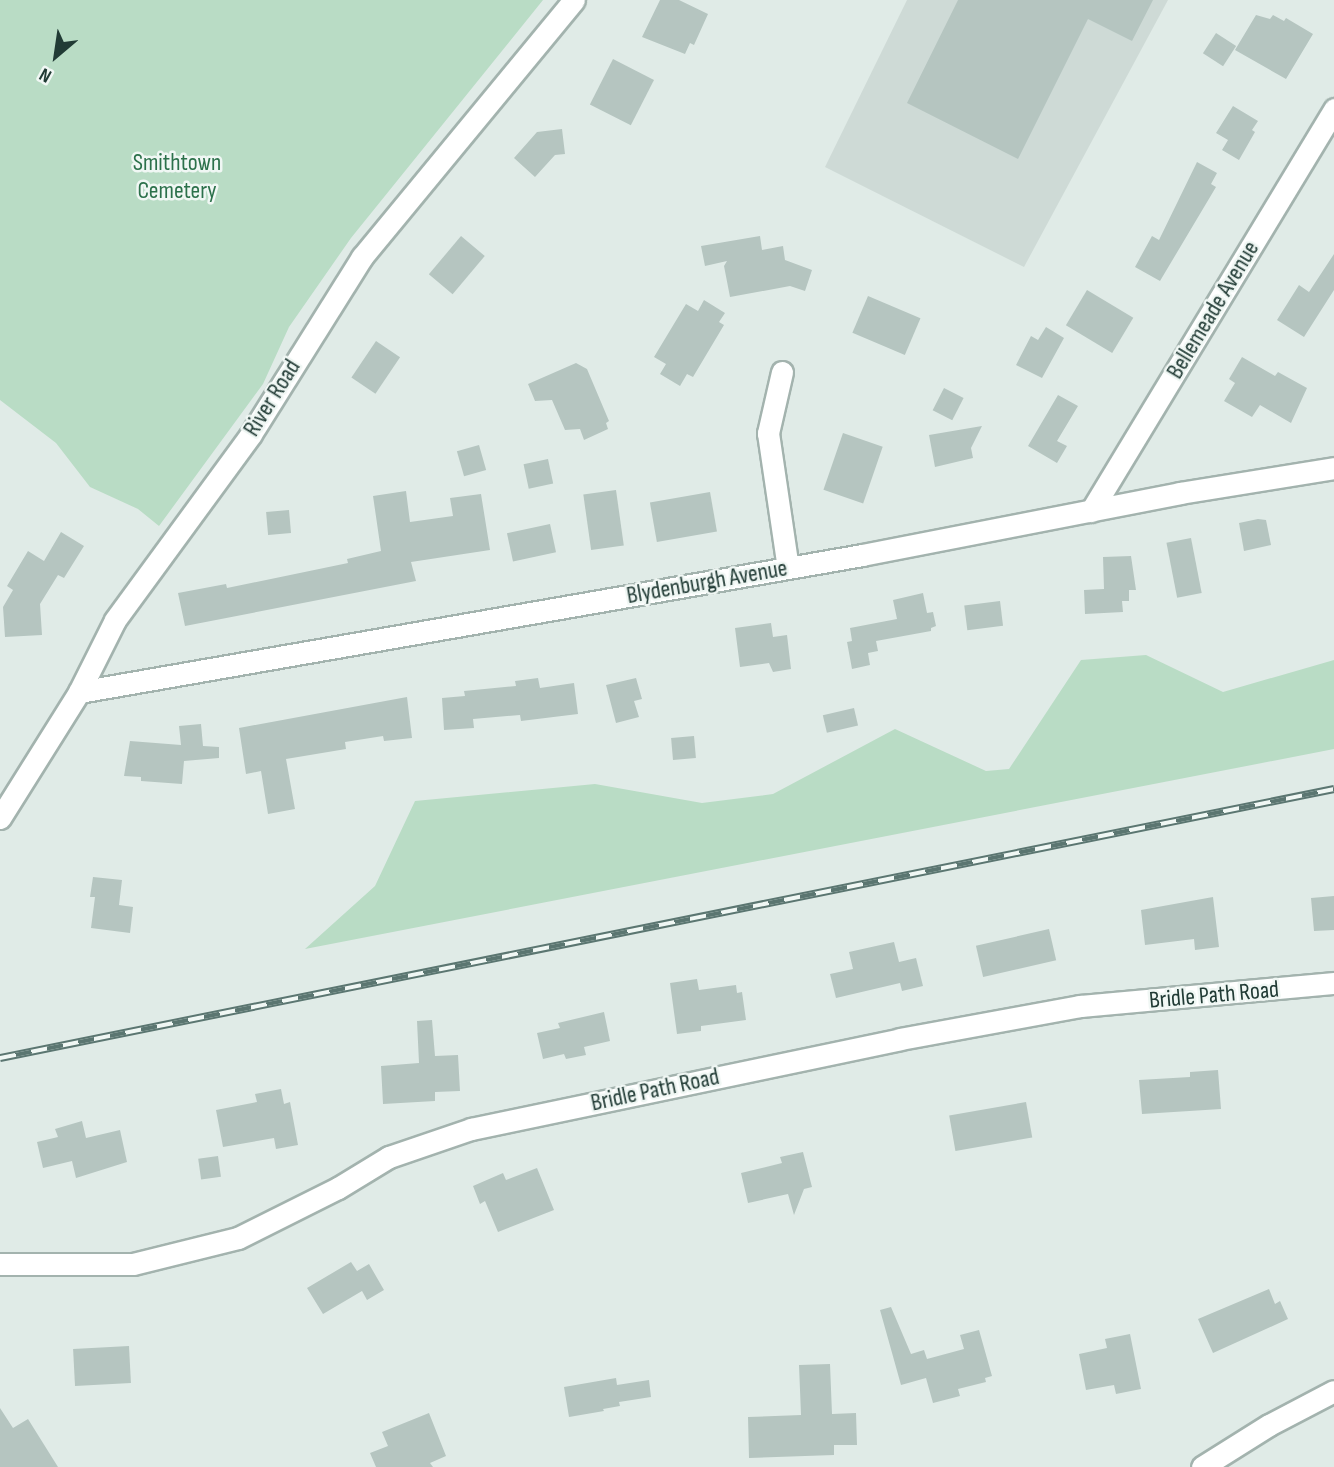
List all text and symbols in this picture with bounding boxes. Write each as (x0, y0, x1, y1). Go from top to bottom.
north arrow (21, 21, 91, 91)
text: N (36, 62, 56, 87)
park label: Smithtown Cemetery (133, 149, 221, 205)
street label: Bellemeade Avenue (1161, 236, 1265, 384)
street label: River Road (237, 354, 307, 442)
street label: Blydenburgh Avenue (624, 554, 790, 610)
street label: Bridle Path Road (1148, 975, 1280, 1015)
street label: Bridle Path Road (588, 1062, 722, 1118)

